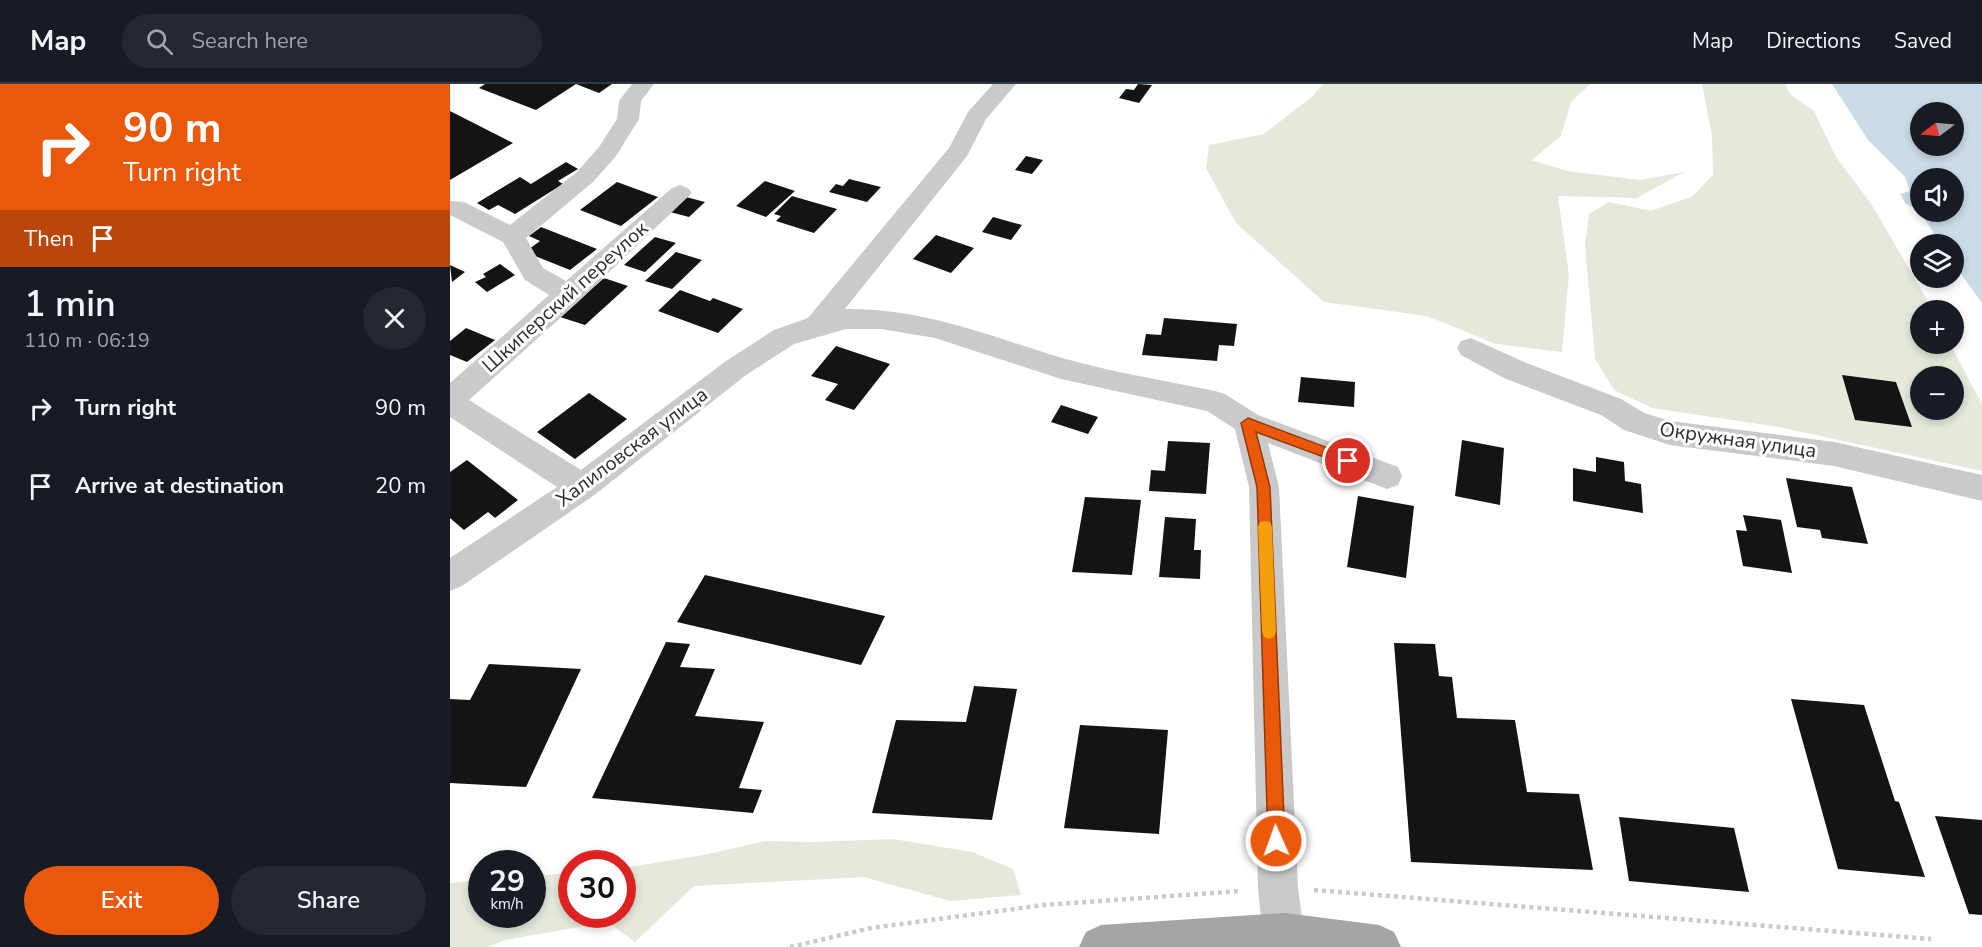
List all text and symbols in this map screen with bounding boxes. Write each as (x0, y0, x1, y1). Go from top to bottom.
search box (122, 14, 542, 68)
text: Map (30, 22, 86, 60)
icon: search (143, 25, 176, 58)
text: Search here (191, 26, 308, 56)
text: Map (1692, 27, 1733, 55)
text: Directions (1766, 27, 1861, 55)
text: Saved (1894, 27, 1952, 55)
text: 90 m (123, 100, 222, 157)
north arrow (1910, 102, 1964, 156)
map controls (1910, 102, 1964, 420)
icon: right (24, 108, 102, 186)
text: Turn right (123, 154, 241, 191)
button: sound (1910, 168, 1964, 222)
street label: Шкиперский переулок (476, 215, 654, 379)
icon: arrive (86, 222, 119, 255)
text: Then (24, 224, 74, 254)
button: layers (1910, 234, 1964, 288)
text: 1 min (24, 280, 116, 329)
button: close (363, 287, 426, 350)
button: + (1910, 300, 1964, 354)
text: 110 m · 06:19 (24, 327, 150, 354)
button: − (1910, 366, 1964, 420)
street label: Халиловская улица (551, 381, 713, 513)
icon: right (24, 392, 57, 425)
text: Turn right (75, 393, 176, 423)
text: 90 m (375, 393, 426, 423)
street label: Окружная улица (1658, 416, 1818, 464)
pin (1322, 435, 1373, 486)
icon: arrive (1331, 444, 1364, 477)
icon: arrive (24, 470, 57, 503)
text: Arrive at destination (75, 471, 284, 501)
text: 20 m (375, 471, 426, 501)
position arrow (1244, 809, 1308, 873)
speed limit sign: 30 (558, 850, 636, 928)
text: 29 (489, 861, 525, 902)
button: Exit (24, 866, 219, 935)
button: Share (231, 866, 426, 935)
text: km/h (490, 894, 524, 914)

